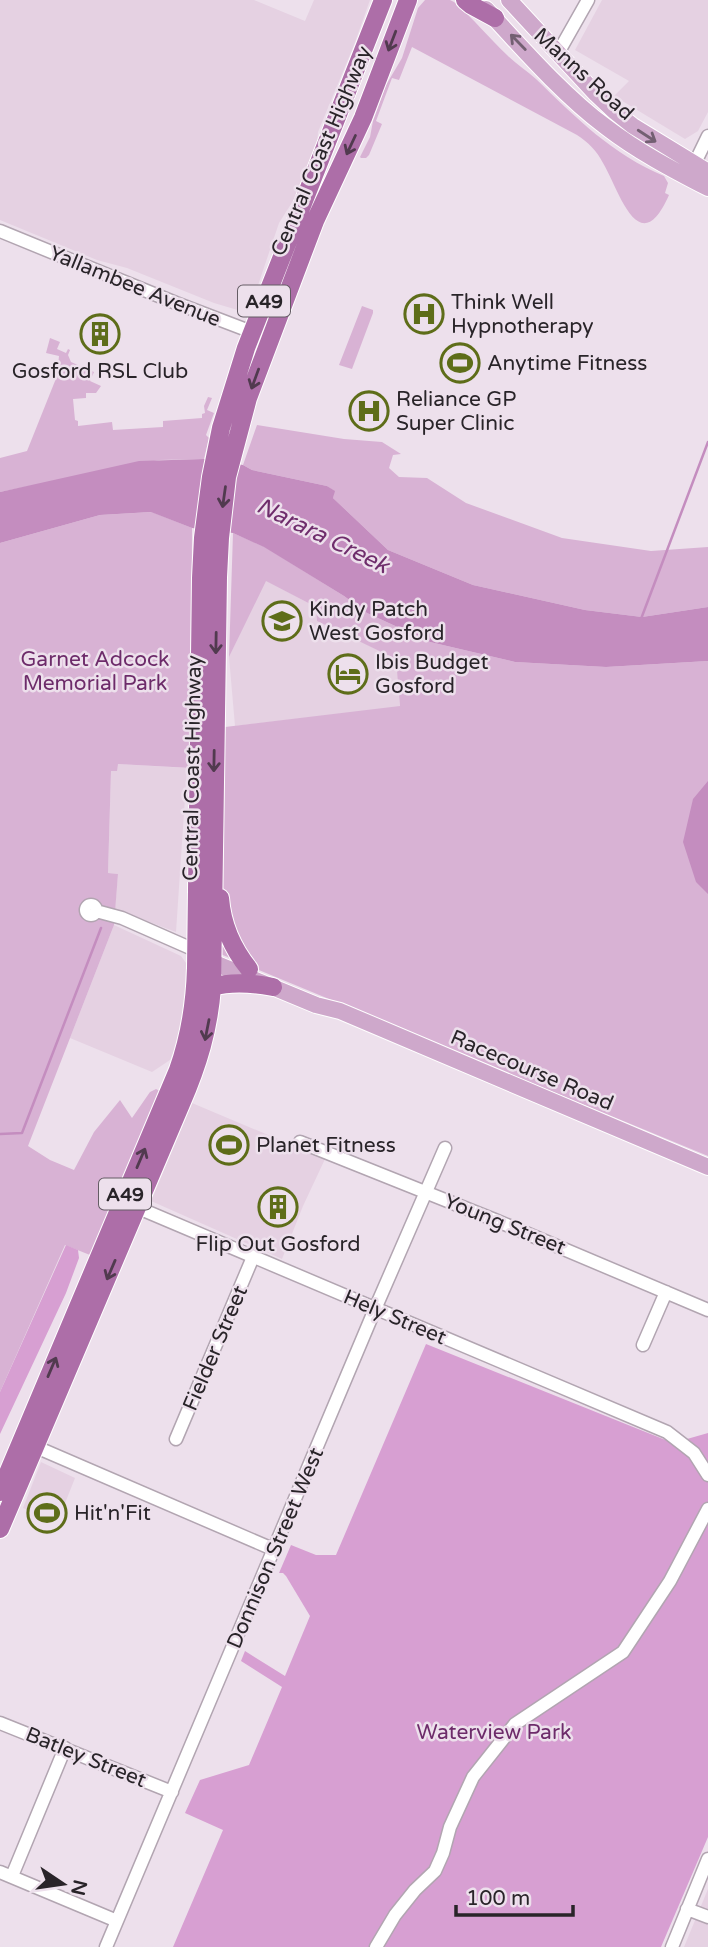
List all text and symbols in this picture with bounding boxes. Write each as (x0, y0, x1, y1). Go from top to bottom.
street label: Manns Road (528, 23, 639, 126)
one-way arrow (384, 30, 397, 51)
one-way arrow (510, 34, 527, 51)
street label: Central Coast Highway (266, 42, 377, 260)
one-way arrow (637, 128, 656, 143)
one-way arrow (344, 134, 357, 155)
street label: Yallambee Avenue (45, 241, 224, 332)
road number: A49 (238, 286, 290, 316)
place label: Think Well Hypnotherapy (451, 290, 594, 339)
hospital icon: Think Well Hypnotherapy (403, 293, 445, 335)
building icon: Gosford RSL Club (79, 313, 121, 355)
sports icon: Anytime Fitness (439, 342, 481, 384)
place label: Anytime Fitness (487, 351, 647, 376)
place label: Gosford RSL Club (12, 359, 188, 384)
one-way arrow (248, 367, 261, 389)
place label: Reliance GP Super Clinic (396, 387, 516, 436)
hospital icon: Reliance GP Super Clinic (348, 390, 390, 432)
one-way arrow (218, 485, 231, 508)
water label: Narara Creek (252, 492, 395, 581)
place label: Kindy Patch West Gosford (309, 597, 445, 646)
school or university icon: Kindy Patch West Gosford (261, 600, 303, 642)
one-way arrow (210, 631, 223, 654)
park label: Garnet Adcock Memorial Park (20, 647, 170, 696)
place label: Ibis Budget Gosford (375, 650, 488, 699)
hotel icon: Ibis Budget Gosford (327, 653, 369, 695)
street label: Central Coast Highway (178, 655, 207, 881)
one-way arrow (208, 750, 221, 773)
one-way arrow (199, 1018, 213, 1041)
street label: Racecourse Road (447, 1025, 617, 1116)
sports icon: Planet Fitness (208, 1124, 250, 1166)
place label: Planet Fitness (256, 1133, 396, 1158)
one-way arrow (135, 1148, 148, 1169)
road number: A49 (99, 1178, 151, 1210)
building icon: Flip Out Gosford (257, 1186, 299, 1228)
street label: Young Street (440, 1189, 569, 1260)
place label: Flip Out Gosford (196, 1232, 360, 1257)
one-way arrow (104, 1259, 117, 1281)
street label: Fielder Street (178, 1282, 253, 1415)
street label: Hely Street (340, 1285, 450, 1350)
one-way arrow (46, 1357, 59, 1379)
street label: Donnison Street West (222, 1444, 329, 1652)
sports icon: Hit'n'Fit (26, 1492, 68, 1534)
place label: Hit'n'Fit (74, 1501, 151, 1526)
park label: Waterview Park (417, 1720, 571, 1745)
street label: Batley Street (22, 1722, 150, 1793)
north arrow (28, 1849, 98, 1919)
scale bar (456, 1874, 573, 1918)
text: N (66, 1878, 91, 1898)
text: 100 m (466, 1886, 530, 1911)

